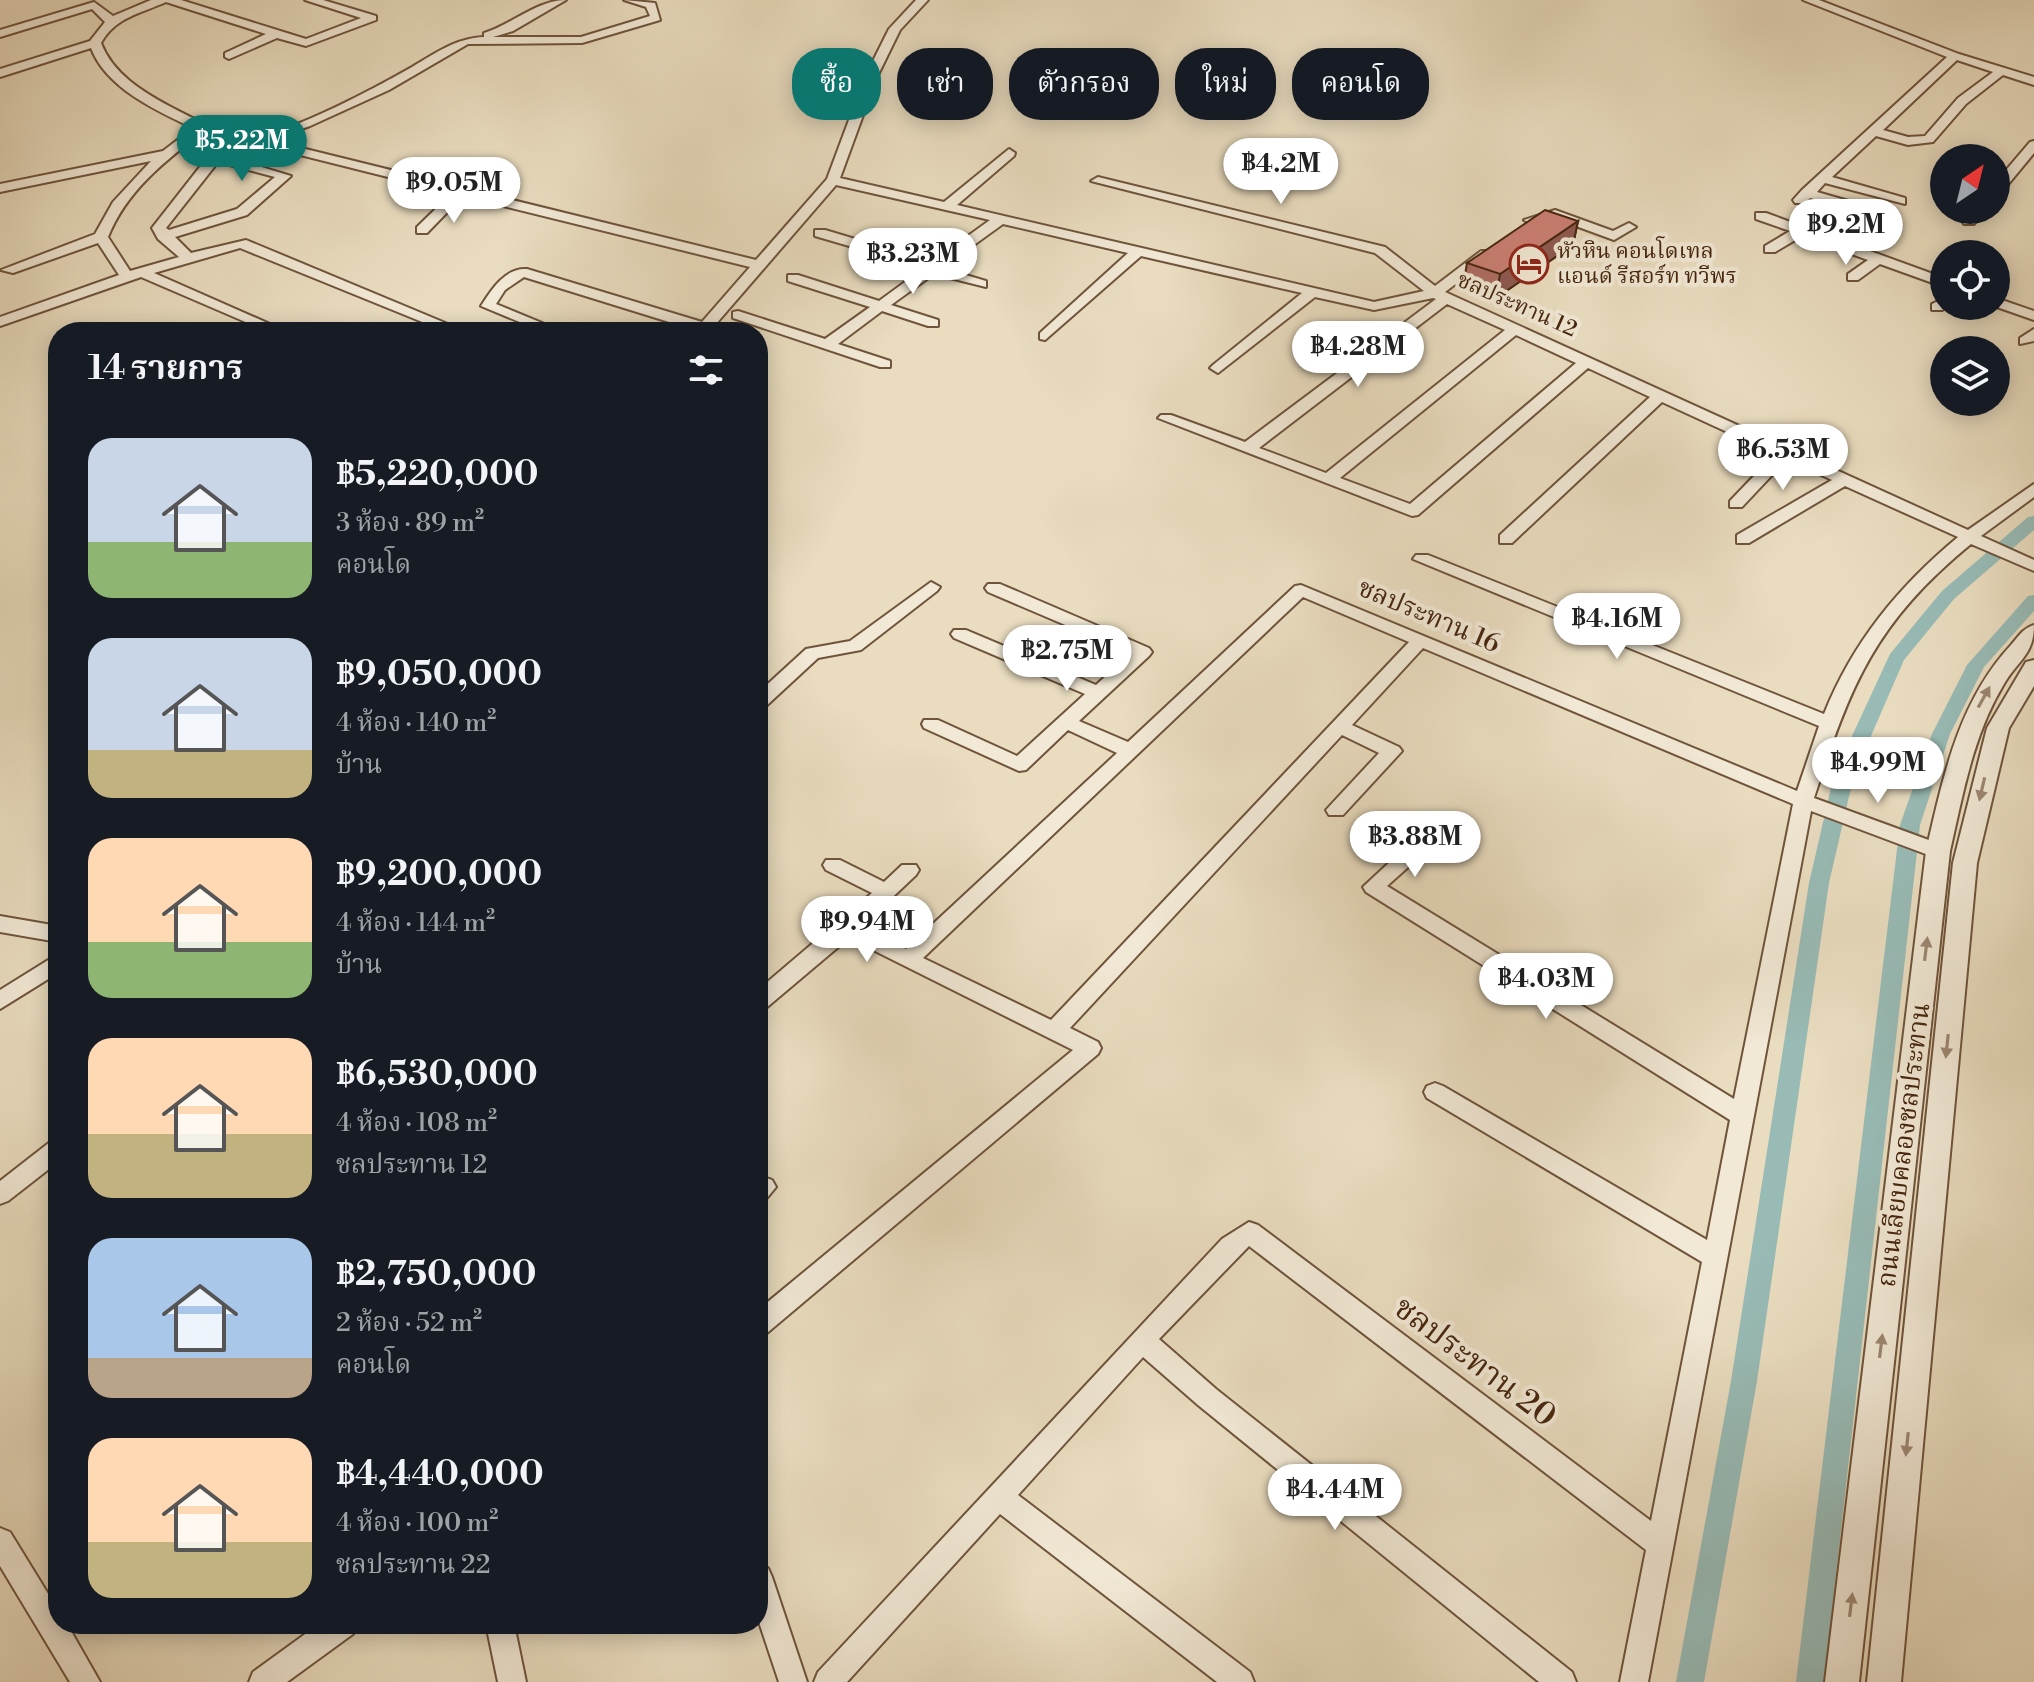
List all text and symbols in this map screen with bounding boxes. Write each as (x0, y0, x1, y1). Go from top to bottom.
chip: ซื้อ (792, 48, 881, 120)
chip: เช่า (897, 48, 993, 120)
chip: ตัวกรอง (1009, 48, 1159, 120)
chip: ใหม่ (1175, 48, 1276, 120)
chip: คอนโด (1292, 48, 1429, 120)
pin: ฿5.22M (177, 115, 307, 183)
text: ฿5.22M (195, 125, 289, 157)
pin: ฿4.2M (1225, 138, 1337, 206)
north arrow (1930, 144, 2010, 224)
map controls (1930, 144, 2010, 416)
text: ฿4.2M (1241, 148, 1321, 180)
pin: ฿9.05M (389, 157, 519, 225)
text: ฿9.05M (405, 167, 503, 199)
pin: ฿9.2M (1790, 199, 1902, 267)
text: ฿9.2M (1807, 209, 1885, 241)
pin: ฿3.23M (848, 228, 978, 296)
place label: หัวหิน คอนโดเทล แอนด์ รีสอร์ท ทวีพร (1557, 236, 1737, 290)
text: ฿3.23M (866, 238, 960, 270)
button: locate (1930, 240, 2010, 320)
hotel icon: หัวหิน คอนโดเทล แอนด์ รีสอร์ท ทวีพร (1508, 243, 1550, 285)
street label: ชลประทาน 12 (1453, 267, 1581, 343)
pin: ฿4.28M (1293, 321, 1423, 389)
text: ฿4.28M (1310, 331, 1406, 363)
button: layers (1930, 336, 2010, 416)
text: 14 รายการ (88, 348, 243, 390)
icon: filters (684, 348, 728, 392)
pin: ฿6.53M (1718, 424, 1848, 492)
text: ฿6.53M (1736, 434, 1830, 466)
text: ฿5,220,000 (336, 454, 538, 496)
icon: home (152, 470, 248, 566)
text: 3 ห้อง · 89 m² (336, 507, 484, 539)
text: คอนโด (336, 549, 411, 581)
street label: ชลประทาน 16 (1353, 572, 1505, 660)
pin: ฿4.16M (1552, 593, 1682, 661)
text: ฿4.16M (1571, 603, 1663, 635)
pin: ฿2.75M (1002, 625, 1132, 693)
text: ฿2.75M (1021, 635, 1113, 667)
text: ฿9,050,000 (336, 654, 542, 696)
icon: home (152, 670, 248, 766)
one-way arrow (1977, 686, 1991, 708)
text: 4 ห้อง · 140 m² (336, 707, 496, 739)
pin: ฿4.99M (1813, 737, 1943, 805)
text: ฿4.99M (1830, 747, 1926, 779)
text: บ้าน (336, 749, 382, 781)
one-way arrow (1975, 776, 1988, 801)
pin: ฿3.88M (1350, 811, 1480, 879)
text: ฿3.88M (1368, 821, 1462, 853)
text: ฿9,200,000 (336, 854, 542, 896)
icon: home (152, 870, 248, 966)
pin: ฿9.94M (802, 896, 932, 964)
text: ฿9.94M (819, 906, 915, 938)
text: 4 ห้อง · 144 m² (336, 907, 495, 939)
one-way arrow (1920, 936, 1933, 961)
text: บ้าน (336, 949, 382, 981)
pin: ฿4.03M (1481, 953, 1611, 1021)
text: ฿4.03M (1497, 963, 1595, 995)
street label: ถนนเลียบคลองชลประทาน (1871, 1001, 1937, 1289)
one-way arrow (1940, 1034, 1953, 1059)
text: ฿6,530,000 (336, 1054, 538, 1096)
icon: home (152, 1070, 248, 1166)
text: 4 ห้อง · 108 m² (336, 1107, 497, 1139)
text: ชลประทาน 12 (336, 1149, 487, 1181)
text: ฿2,750,000 (336, 1254, 536, 1296)
icon: home (152, 1270, 248, 1366)
street label: ชลประทาน 20 (1386, 1288, 1564, 1436)
text: 2 ห้อง · 52 m² (336, 1307, 482, 1339)
one-way arrow (1874, 1333, 1887, 1358)
text: คอนโด (336, 1349, 411, 1381)
one-way arrow (1901, 1432, 1914, 1457)
text: ฿4,440,000 (336, 1454, 544, 1496)
pin: ฿4.44M (1270, 1464, 1400, 1532)
icon: home (152, 1470, 248, 1566)
text: ฿4.44M (1286, 1474, 1384, 1506)
text: 4 ห้อง · 100 m² (336, 1507, 498, 1539)
text: ชลประทาน 22 (336, 1549, 490, 1581)
one-way arrow (1844, 1592, 1857, 1617)

